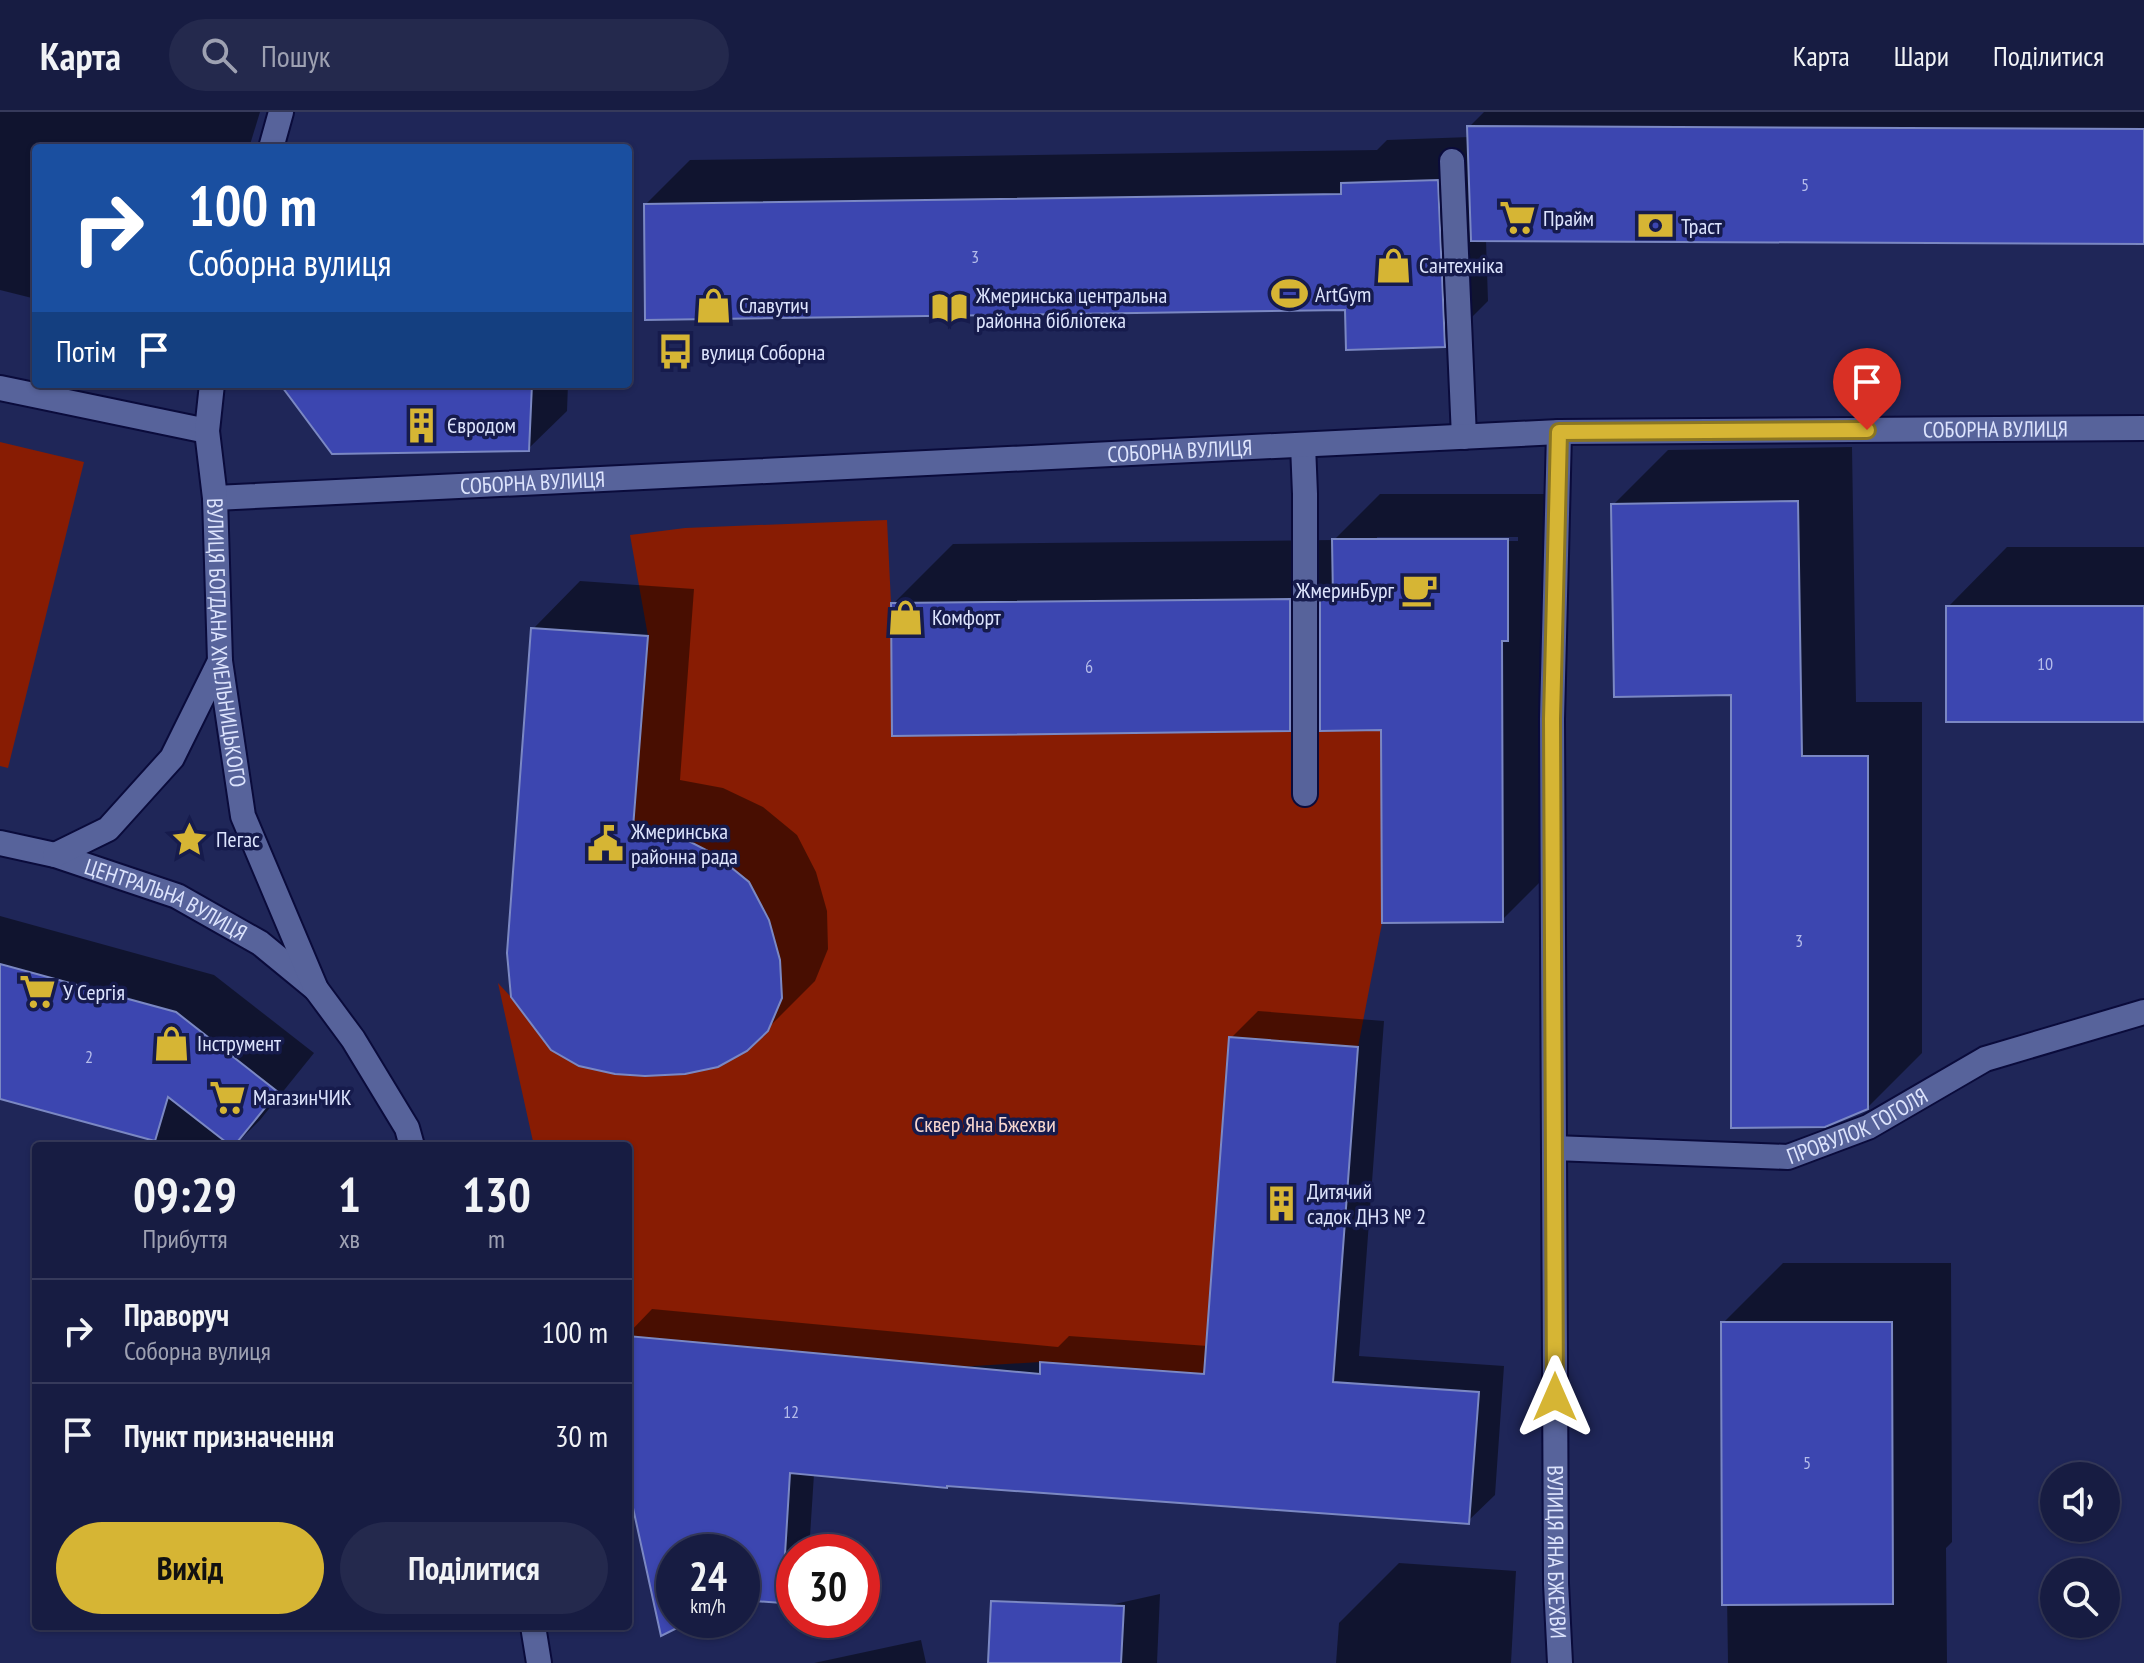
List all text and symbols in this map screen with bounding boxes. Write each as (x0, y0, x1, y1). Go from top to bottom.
search box (169, 19, 729, 91)
text: Карта (40, 31, 121, 80)
icon: search (197, 33, 241, 77)
text: Пошук (261, 36, 330, 75)
text: Карта (1793, 37, 1850, 74)
text: Шари (1894, 37, 1949, 74)
text: Поділитися (1993, 37, 2104, 74)
text: 100 m (188, 169, 317, 241)
house number: 5 (1801, 173, 1809, 196)
icon: right (56, 176, 160, 280)
supermarket icon: Прайм (1498, 199, 1536, 237)
place label: Прайм (1543, 204, 1594, 232)
bank icon: Траст (1636, 207, 1674, 245)
place label: Траст (1681, 212, 1723, 240)
text: Соборна вулиця (188, 239, 391, 286)
house number: 3 (971, 245, 979, 268)
shop icon: Сантехніка (1374, 246, 1412, 284)
place label: Сантехніка (1419, 251, 1504, 279)
sports icon: ArtGym (1270, 275, 1308, 313)
place label: ArtGym (1315, 280, 1371, 308)
place label: Жмеринська центральна районна бібліотека (975, 281, 1167, 334)
shop icon: Славутич (694, 286, 732, 324)
library icon: Жмеринська центральна районна бібліотека (931, 289, 969, 327)
place label: Славутич (739, 291, 809, 319)
icon: arrive (132, 328, 176, 372)
text: Потім (56, 331, 116, 370)
bus stop icon: вулиця Соборна (656, 333, 694, 371)
place label: вулиця Соборна (701, 338, 825, 366)
pin (1833, 348, 1901, 430)
icon: arrive (1845, 360, 1889, 404)
building icon: Євродом (402, 406, 440, 444)
place label: Євродом (447, 411, 516, 439)
street label: СОБОРНА ВУЛИЦЯ (1923, 415, 2068, 444)
street label: СОБОРНА ВУЛИЦЯ (1107, 433, 1253, 468)
street label: СОБОРНА ВУЛИЦЯ (460, 465, 606, 500)
street label: ВУЛИЦЯ БОГДАНА ХМЕЛЬНИЦЬКОГО (201, 498, 253, 789)
cafe icon: ЖмеринБург (1401, 571, 1439, 609)
place label: ЖмеринБург (1295, 576, 1394, 604)
shop icon: Комфорт (887, 598, 925, 636)
place label: Комфорт (932, 603, 1002, 631)
house number: 10 (2037, 652, 2053, 675)
house number: 6 (1085, 655, 1093, 678)
place label: Жмеринська районна рада (630, 817, 738, 870)
place icon: Пегас (171, 820, 209, 858)
place label: Пегас (216, 825, 260, 853)
public building icon: Жмеринська районна рада (586, 825, 624, 863)
street label: ЦЕНТРАЛЬНА ВУЛИЦЯ (81, 852, 252, 947)
house number: 3 (1795, 929, 1803, 952)
supermarket icon: У Сергія (18, 973, 56, 1011)
place label: У Сергія (63, 978, 125, 1006)
shop icon: Інструмент (152, 1024, 190, 1062)
place label: Інструмент (197, 1029, 282, 1057)
house number: 2 (85, 1045, 93, 1068)
supermarket icon: МагазинЧИК (208, 1078, 246, 1116)
street label: ПРОВУЛОК ГОГОЛЯ (1783, 1081, 1933, 1170)
place label: МагазинЧИК (253, 1083, 352, 1111)
park label: Сквер Яна Бжехви (914, 1110, 1056, 1138)
text: 09:29 (133, 1163, 237, 1225)
text: 1 (338, 1163, 361, 1225)
text: 130 (462, 1163, 531, 1225)
place label: Дитячий садок ДНЗ № 2 (1307, 1177, 1426, 1230)
building icon: Дитячий садок ДНЗ № 2 (1262, 1185, 1300, 1223)
text: Прибуття (142, 1222, 228, 1255)
text: хв (339, 1222, 360, 1255)
text: m (488, 1222, 505, 1255)
text: Праворуч (124, 1295, 229, 1334)
icon: right (56, 1309, 100, 1353)
text: 100 m (542, 1312, 608, 1351)
text: Соборна вулиця (124, 1334, 271, 1367)
position arrow (1513, 1355, 1597, 1439)
house number: 12 (783, 1400, 799, 1423)
icon: arrive (56, 1413, 100, 1457)
text: Пункт призначення (124, 1416, 334, 1455)
text: 30 m (555, 1416, 608, 1455)
house number: 5 (1803, 1451, 1811, 1474)
map controls (2040, 1462, 2120, 1638)
button: sound (2040, 1462, 2120, 1542)
street label: ВУЛИЦЯ ЯНА БЖЕХВИ (1541, 1465, 1573, 1639)
button: Вихід (56, 1522, 324, 1614)
button: Поділитися (340, 1522, 608, 1614)
speed limit sign: 30 (776, 1534, 880, 1638)
text: 24 (689, 1550, 727, 1602)
button: search (2040, 1558, 2120, 1638)
text: km/h (690, 1593, 726, 1619)

